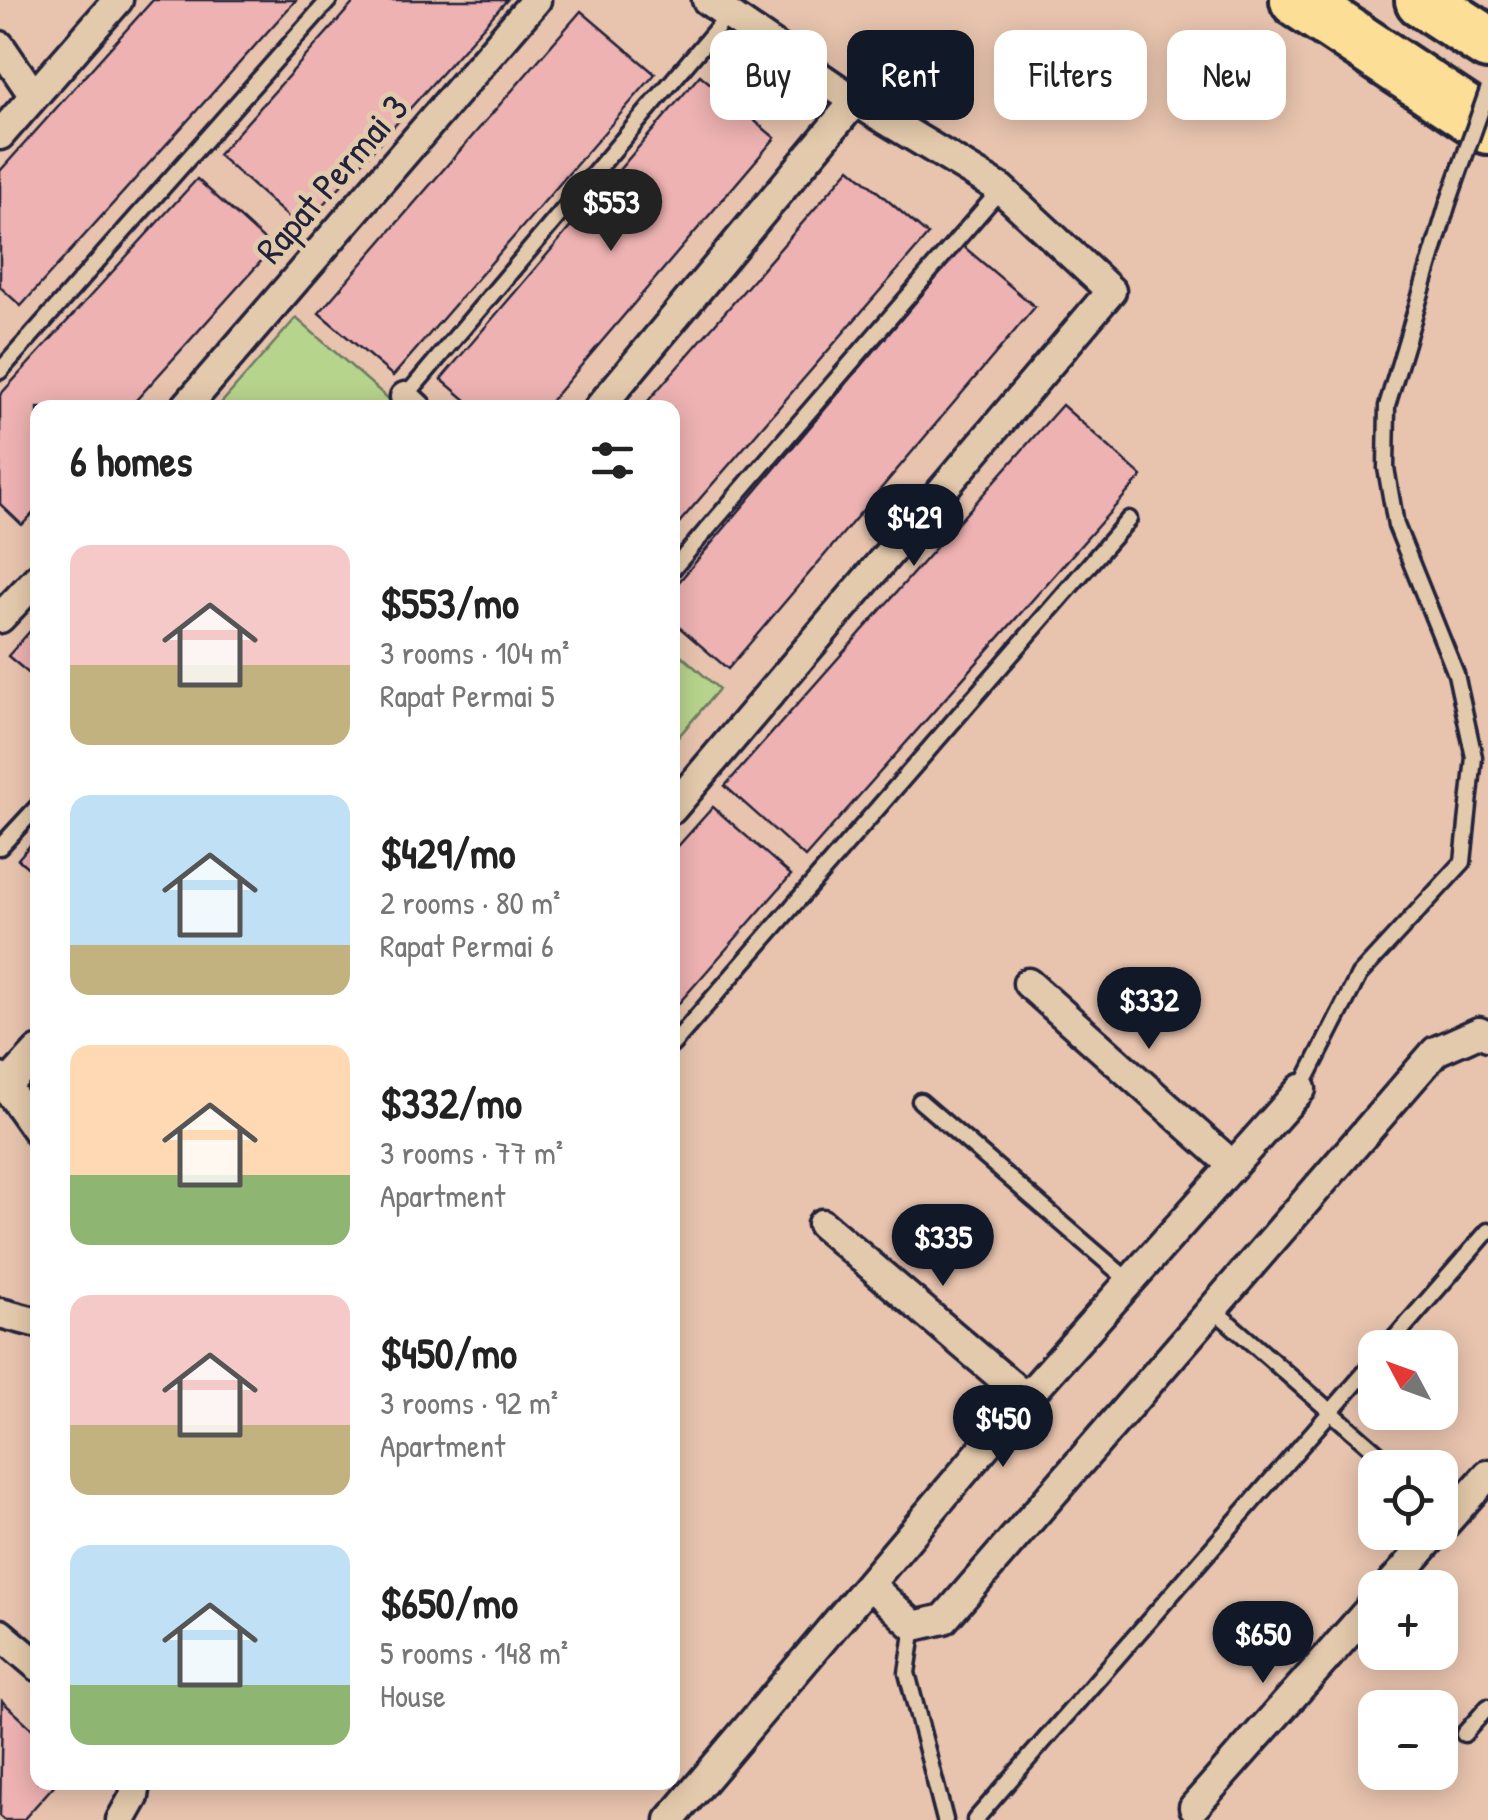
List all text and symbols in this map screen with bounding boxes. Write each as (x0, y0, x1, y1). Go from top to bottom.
chip: Buy (710, 30, 827, 120)
chip: Rent (847, 30, 974, 120)
chip: Filters (994, 30, 1147, 120)
chip: New (1167, 30, 1286, 120)
street label: Rapat Permai 3 (243, 83, 419, 274)
pin: $553 (552, 169, 670, 254)
text: $553 (582, 180, 640, 223)
text: 6 homes (70, 432, 192, 489)
icon: filters (585, 433, 640, 488)
pin: $429 (855, 484, 973, 569)
text: $429 (887, 495, 941, 538)
text: $553/mo (380, 574, 519, 631)
icon: home (150, 585, 270, 705)
text: 3 rooms · 104 m² (380, 631, 569, 674)
text: Rapat Permai 5 (380, 674, 555, 717)
text: $429/mo (380, 824, 515, 881)
icon: home (150, 835, 270, 955)
text: 2 rooms · 80 m² (380, 881, 560, 924)
text: Rapat Permai 6 (380, 924, 554, 967)
pin: $332 (1090, 967, 1208, 1052)
text: $332 (1119, 978, 1179, 1021)
text: $332/mo (380, 1074, 522, 1131)
icon: home (150, 1085, 270, 1205)
text: 3 rooms · 77 m² (380, 1131, 563, 1174)
text: Apartment (380, 1174, 505, 1217)
pin: $335 (884, 1204, 1002, 1289)
text: $335 (914, 1215, 972, 1258)
text: $450/mo (380, 1324, 517, 1381)
north arrow (1358, 1330, 1458, 1430)
map controls (1358, 1330, 1458, 1790)
icon: home (150, 1335, 270, 1455)
text: 3 rooms · 92 m² (380, 1381, 558, 1424)
pin: $450 (944, 1385, 1062, 1470)
text: $450 (975, 1396, 1031, 1439)
text: Apartment (380, 1424, 505, 1467)
button: locate (1358, 1450, 1458, 1550)
button: + (1358, 1570, 1458, 1670)
text: $650/mo (380, 1574, 518, 1631)
icon: home (150, 1585, 270, 1705)
pin: $650 (1204, 1601, 1322, 1686)
text: $650 (1235, 1612, 1291, 1655)
text: 5 rooms · 148 m² (380, 1631, 568, 1674)
text: House (380, 1674, 446, 1717)
button: − (1358, 1690, 1458, 1790)

